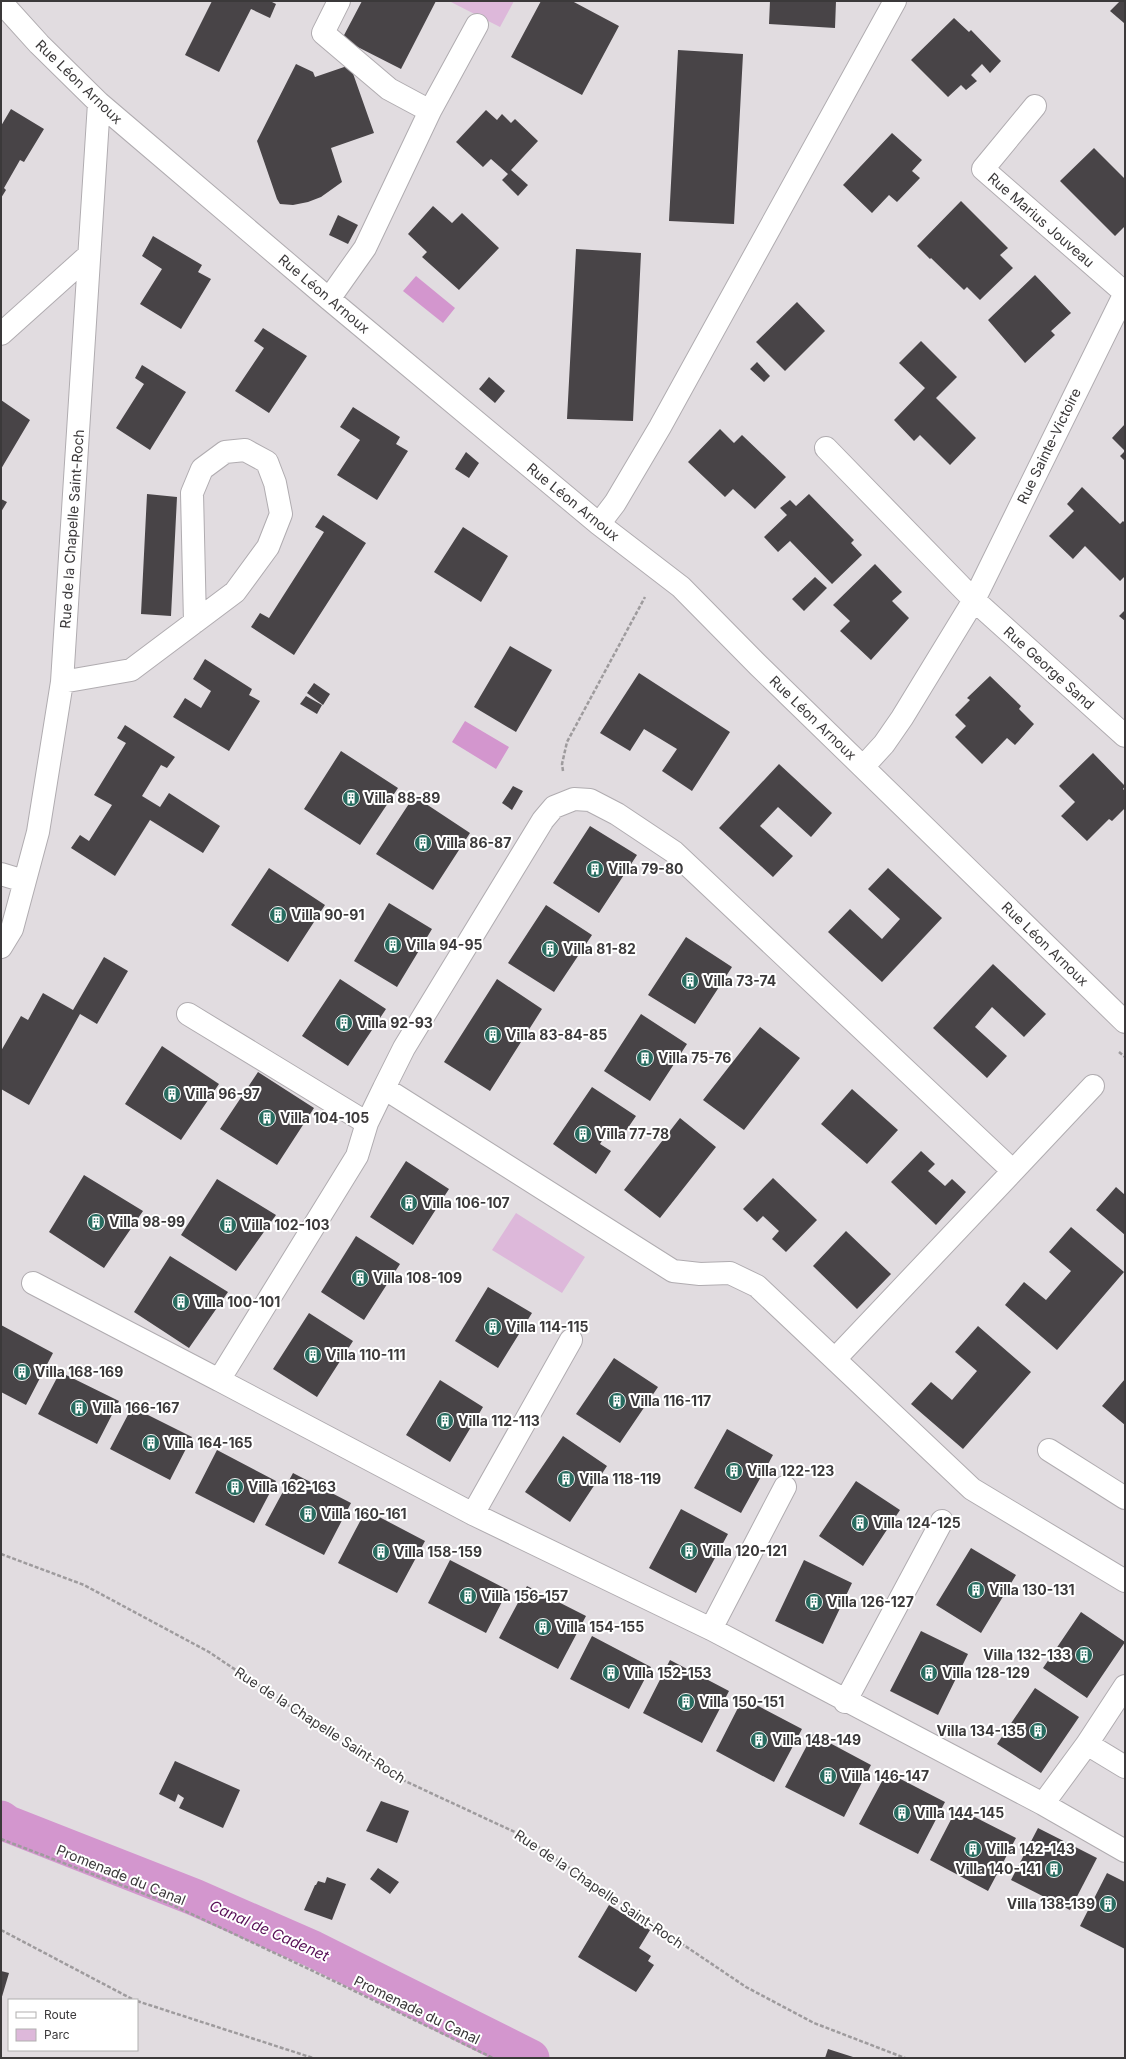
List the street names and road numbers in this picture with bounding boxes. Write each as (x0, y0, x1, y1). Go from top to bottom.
street label: Rue Léon Arnoux (33, 36, 126, 128)
street label: Rue Marius Jouveau (985, 169, 1098, 270)
street label: Rue Léon Arnoux (275, 251, 374, 337)
street label: Rue Sainte-Victoire (1013, 385, 1084, 506)
street label: Rue de la Chapelle Saint-Roch (56, 429, 87, 629)
street label: Rue Léon Arnoux (524, 459, 623, 544)
street label: Rue George Sand (1001, 623, 1098, 713)
street label: Rue Léon Arnoux (767, 672, 860, 764)
street label: Rue Léon Arnoux (999, 898, 1092, 990)
street label: Rue de la Chapelle Saint-Roch (232, 1663, 409, 1786)
street label: Rue de la Chapelle Saint-Roch (512, 1826, 687, 1952)
street label: Promenade du Canal (54, 1841, 188, 1908)
street label: Promenade du Canal (351, 1972, 483, 2047)

